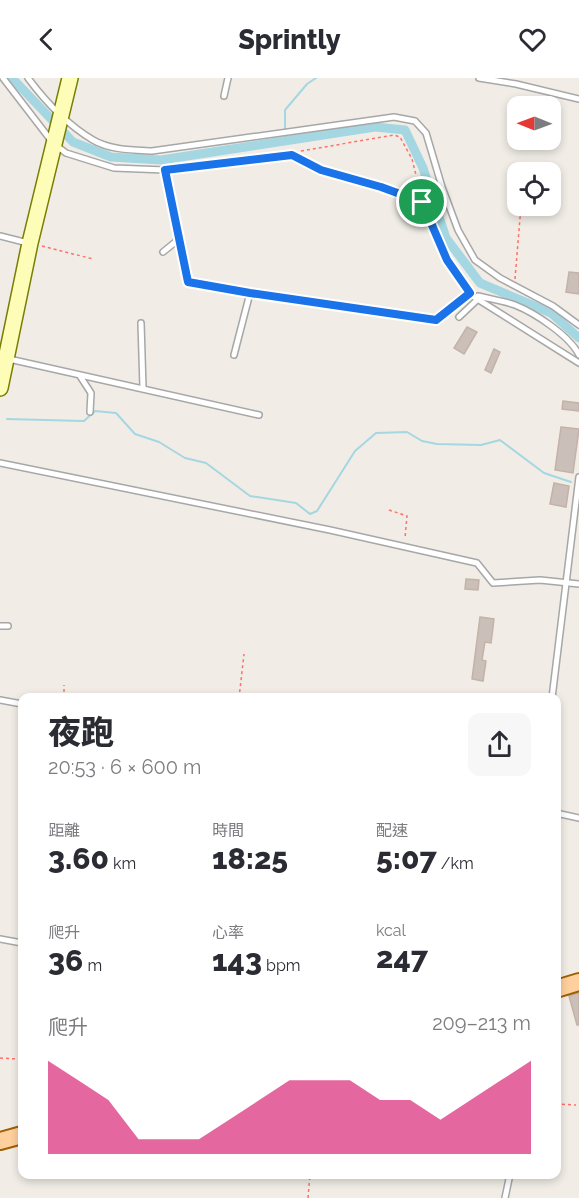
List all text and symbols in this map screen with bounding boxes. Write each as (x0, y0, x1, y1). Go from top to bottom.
icon: back (30, 23, 63, 56)
icon: heart (516, 23, 549, 56)
text: Sprintly (238, 24, 341, 55)
north arrow (507, 96, 561, 150)
map controls (507, 96, 561, 216)
button: locate (507, 162, 561, 216)
pin (396, 176, 447, 227)
icon: arrive (405, 185, 438, 218)
text: 夜跑 (48, 713, 114, 752)
button: share (468, 713, 531, 776)
text: 20:53 · 6 × 600 m (48, 755, 201, 779)
text: 距離 (48, 821, 80, 840)
text: 時間 (212, 821, 244, 840)
text: 配速 (376, 821, 408, 840)
text: 3.60 (48, 841, 109, 876)
text: 18:25 (212, 841, 288, 876)
text: 5:07 (376, 841, 437, 876)
text: km (109, 854, 136, 873)
text: /km (437, 854, 474, 873)
text: kcal (376, 921, 406, 940)
text: 爬升 (48, 923, 80, 942)
text: 心率 (212, 923, 244, 942)
text: 247 (376, 940, 428, 975)
text: 36 (48, 943, 83, 978)
text: 143 (212, 943, 262, 978)
text: m (83, 956, 102, 975)
text: bpm (262, 956, 300, 975)
text: 209–213 m (432, 1011, 531, 1035)
text: 爬升 (48, 1015, 88, 1039)

